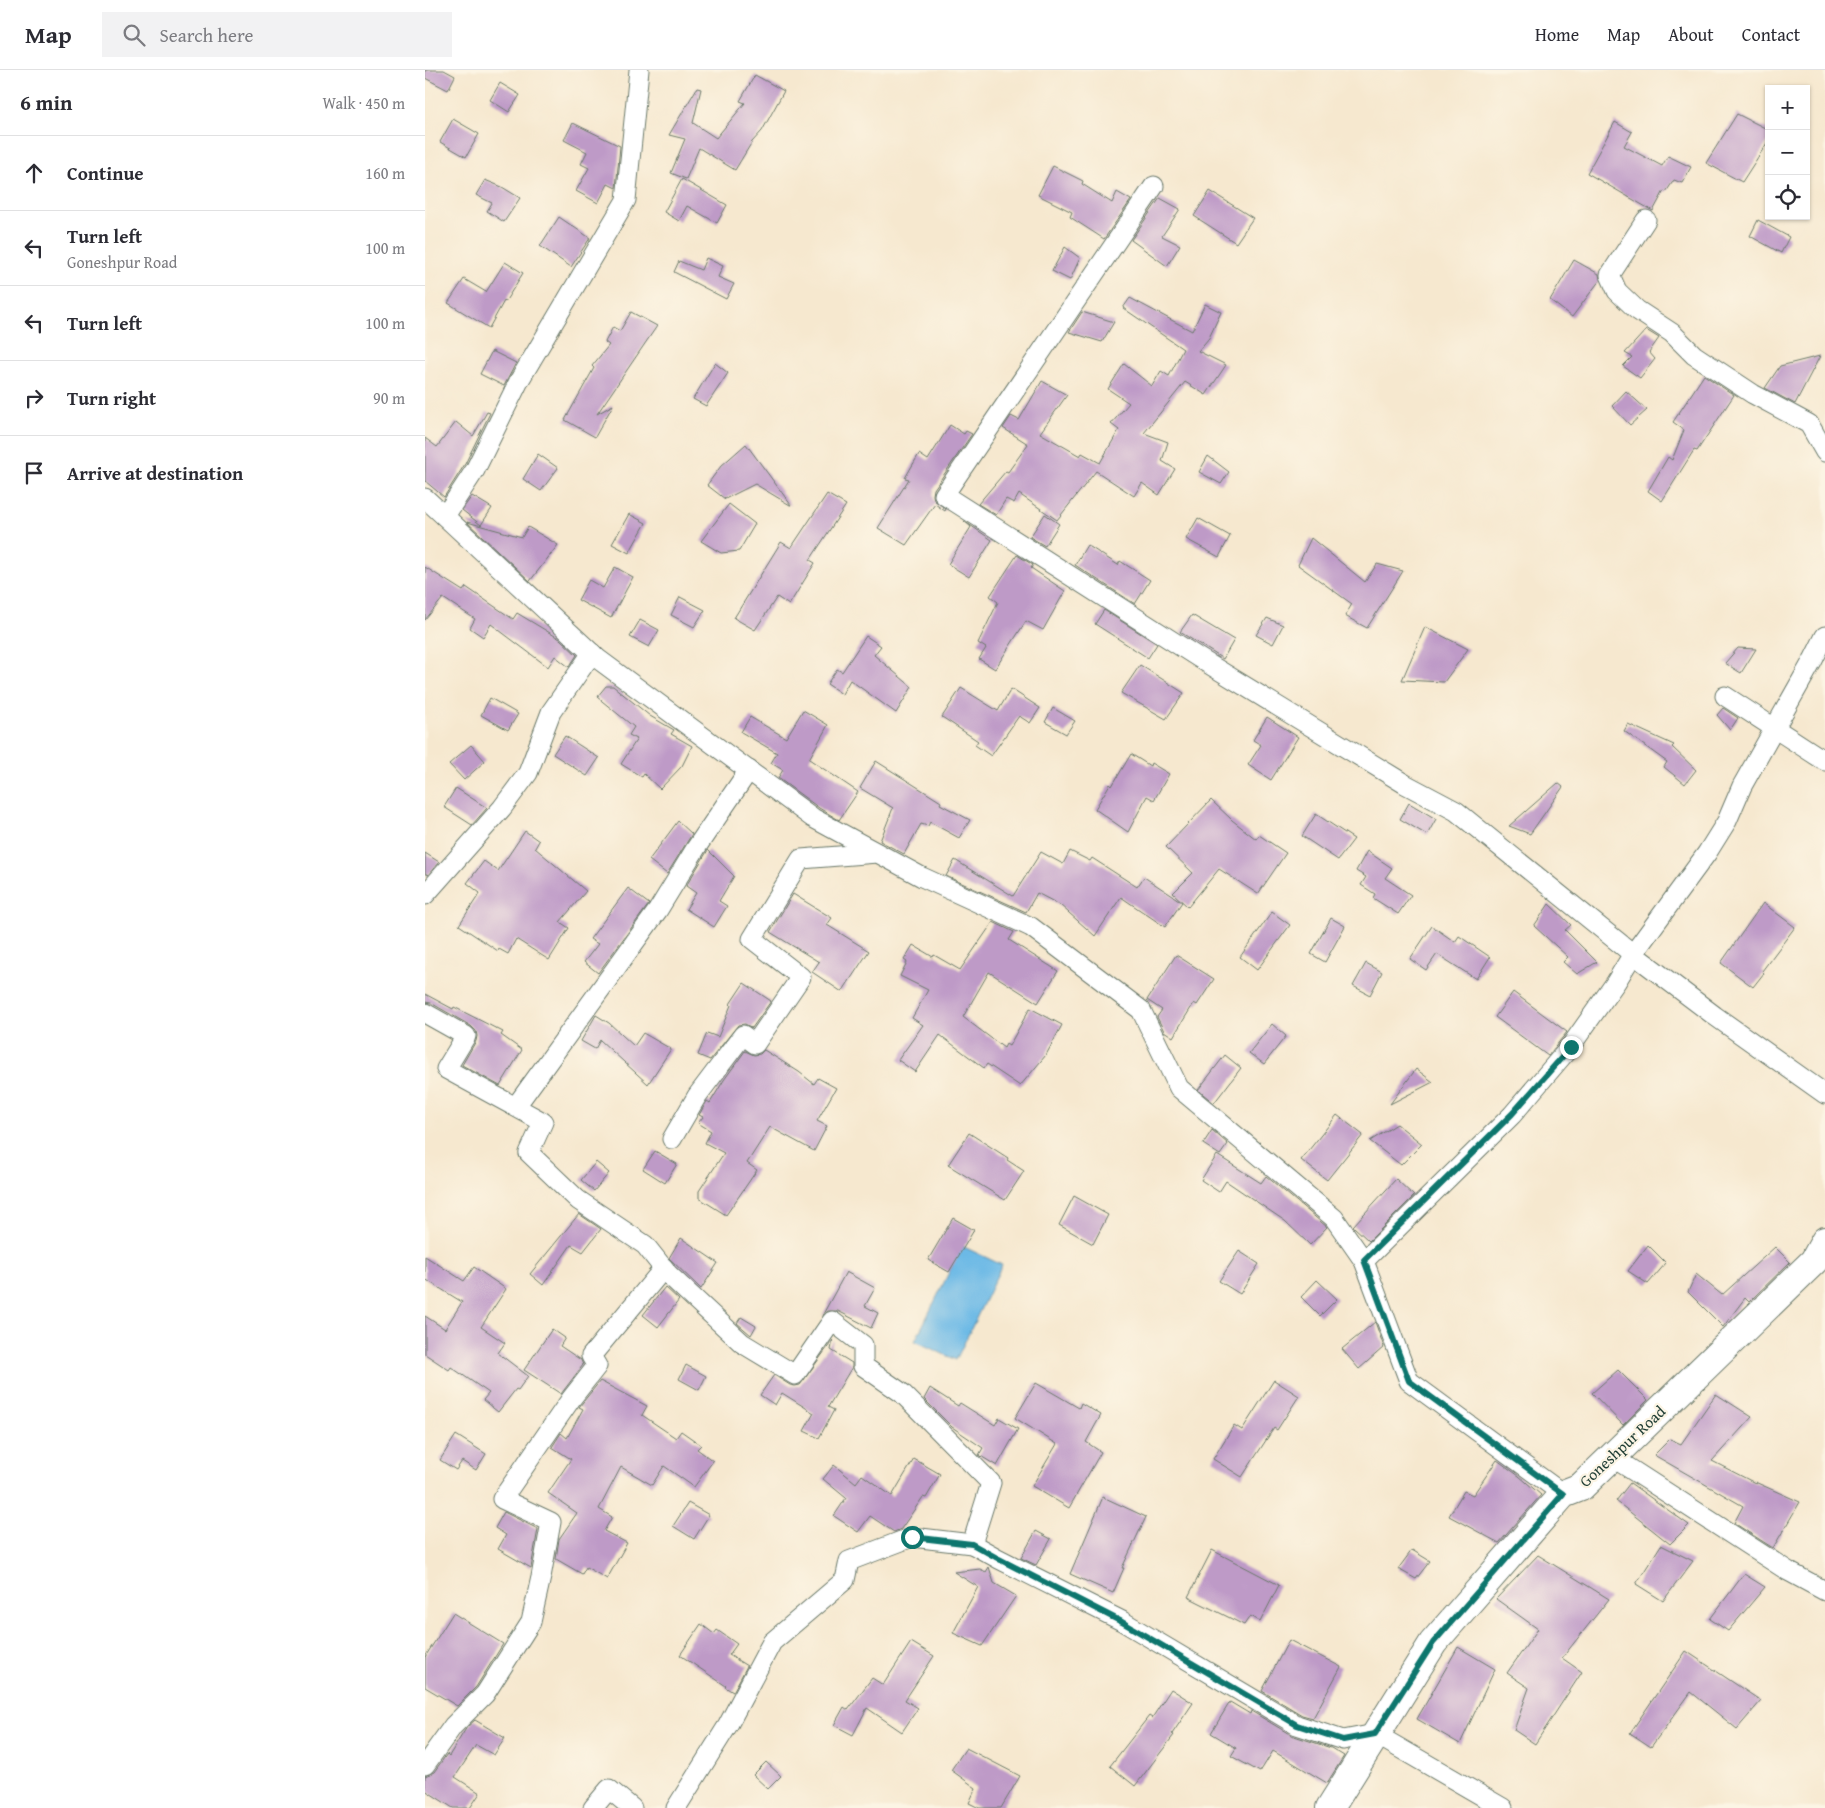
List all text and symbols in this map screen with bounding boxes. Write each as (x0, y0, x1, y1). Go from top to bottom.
search box (102, 12, 452, 57)
text: Map (25, 17, 72, 52)
icon: search (120, 21, 148, 49)
text: Search here (160, 21, 253, 49)
text: Home (1535, 21, 1579, 48)
text: Map (1607, 21, 1640, 48)
text: About (1668, 21, 1714, 48)
text: Contact (1742, 21, 1800, 48)
map controls (1765, 85, 1810, 220)
button: + (1765, 85, 1810, 130)
text: 6 min (20, 87, 72, 118)
text: Walk · 450 m (322, 91, 405, 115)
button: − (1765, 130, 1810, 175)
icon: ahead (20, 159, 48, 187)
text: Continue (67, 159, 144, 187)
text: 160 m (365, 161, 405, 185)
button: locate (1765, 175, 1810, 220)
text: Turn left (67, 222, 142, 250)
icon: left (20, 234, 48, 262)
text: 100 m (365, 236, 405, 260)
text: Goneshpur Road (67, 250, 177, 274)
icon: left (20, 309, 48, 337)
text: Turn left (67, 309, 142, 337)
text: 100 m (365, 311, 405, 335)
icon: right (20, 384, 48, 412)
text: Turn right (67, 384, 156, 412)
text: 90 m (373, 386, 405, 410)
icon: arrive (20, 459, 48, 487)
text: Arrive at destination (67, 459, 243, 487)
route end (1560, 1036, 1583, 1059)
street label: Goneshpur Road (1573, 1399, 1671, 1492)
route start (901, 1526, 924, 1549)

